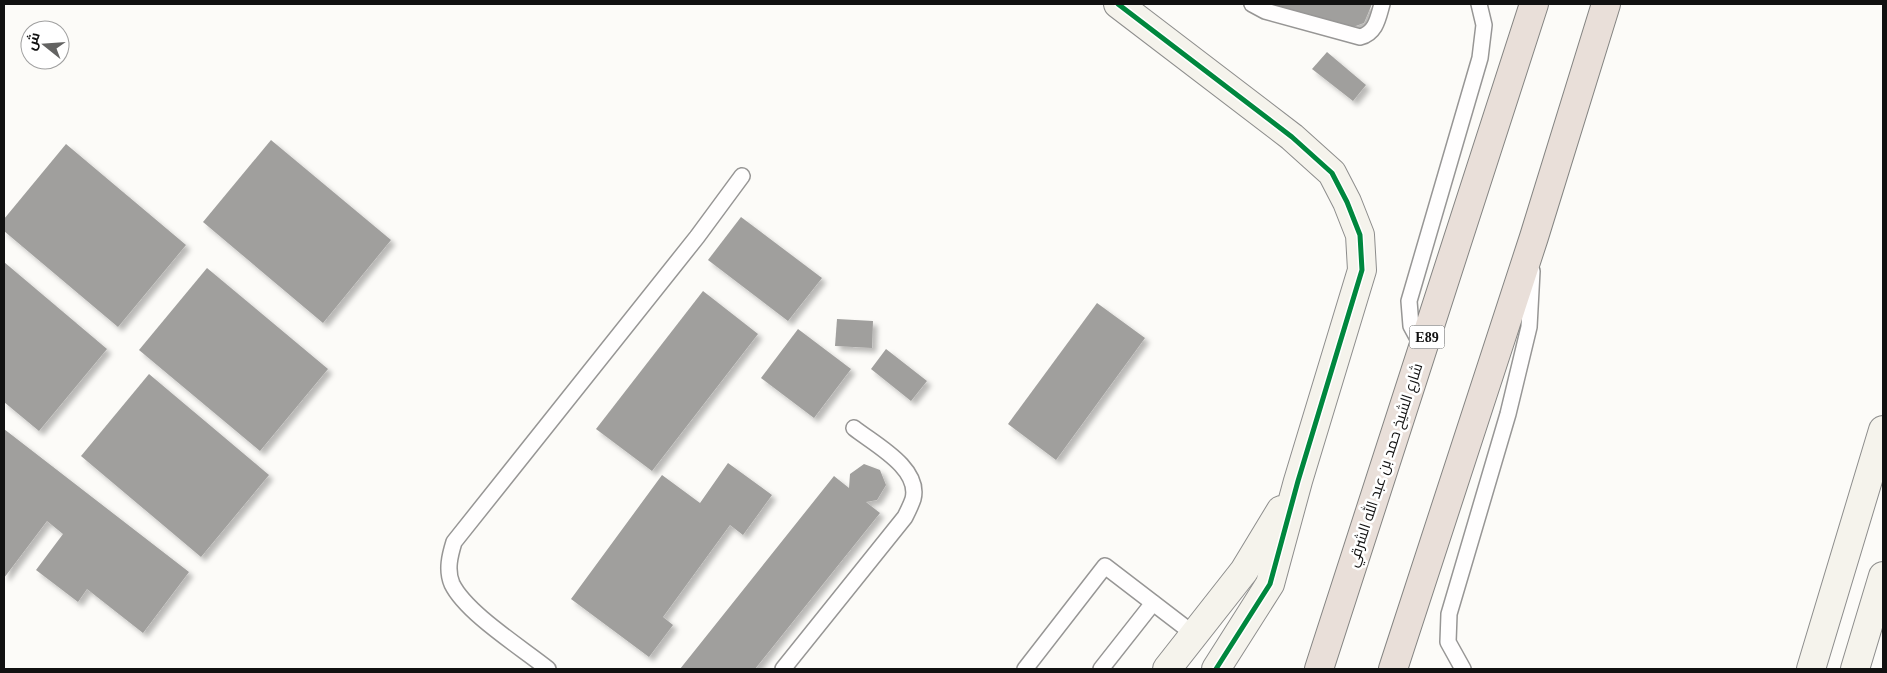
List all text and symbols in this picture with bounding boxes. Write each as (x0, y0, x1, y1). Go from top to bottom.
north arrow (20, 20, 70, 70)
text: ش (22, 30, 44, 52)
road number: E89 (1410, 326, 1444, 348)
street label: شارع الشيخ حمد بن عبد الله الشرقي (1343, 360, 1429, 570)

